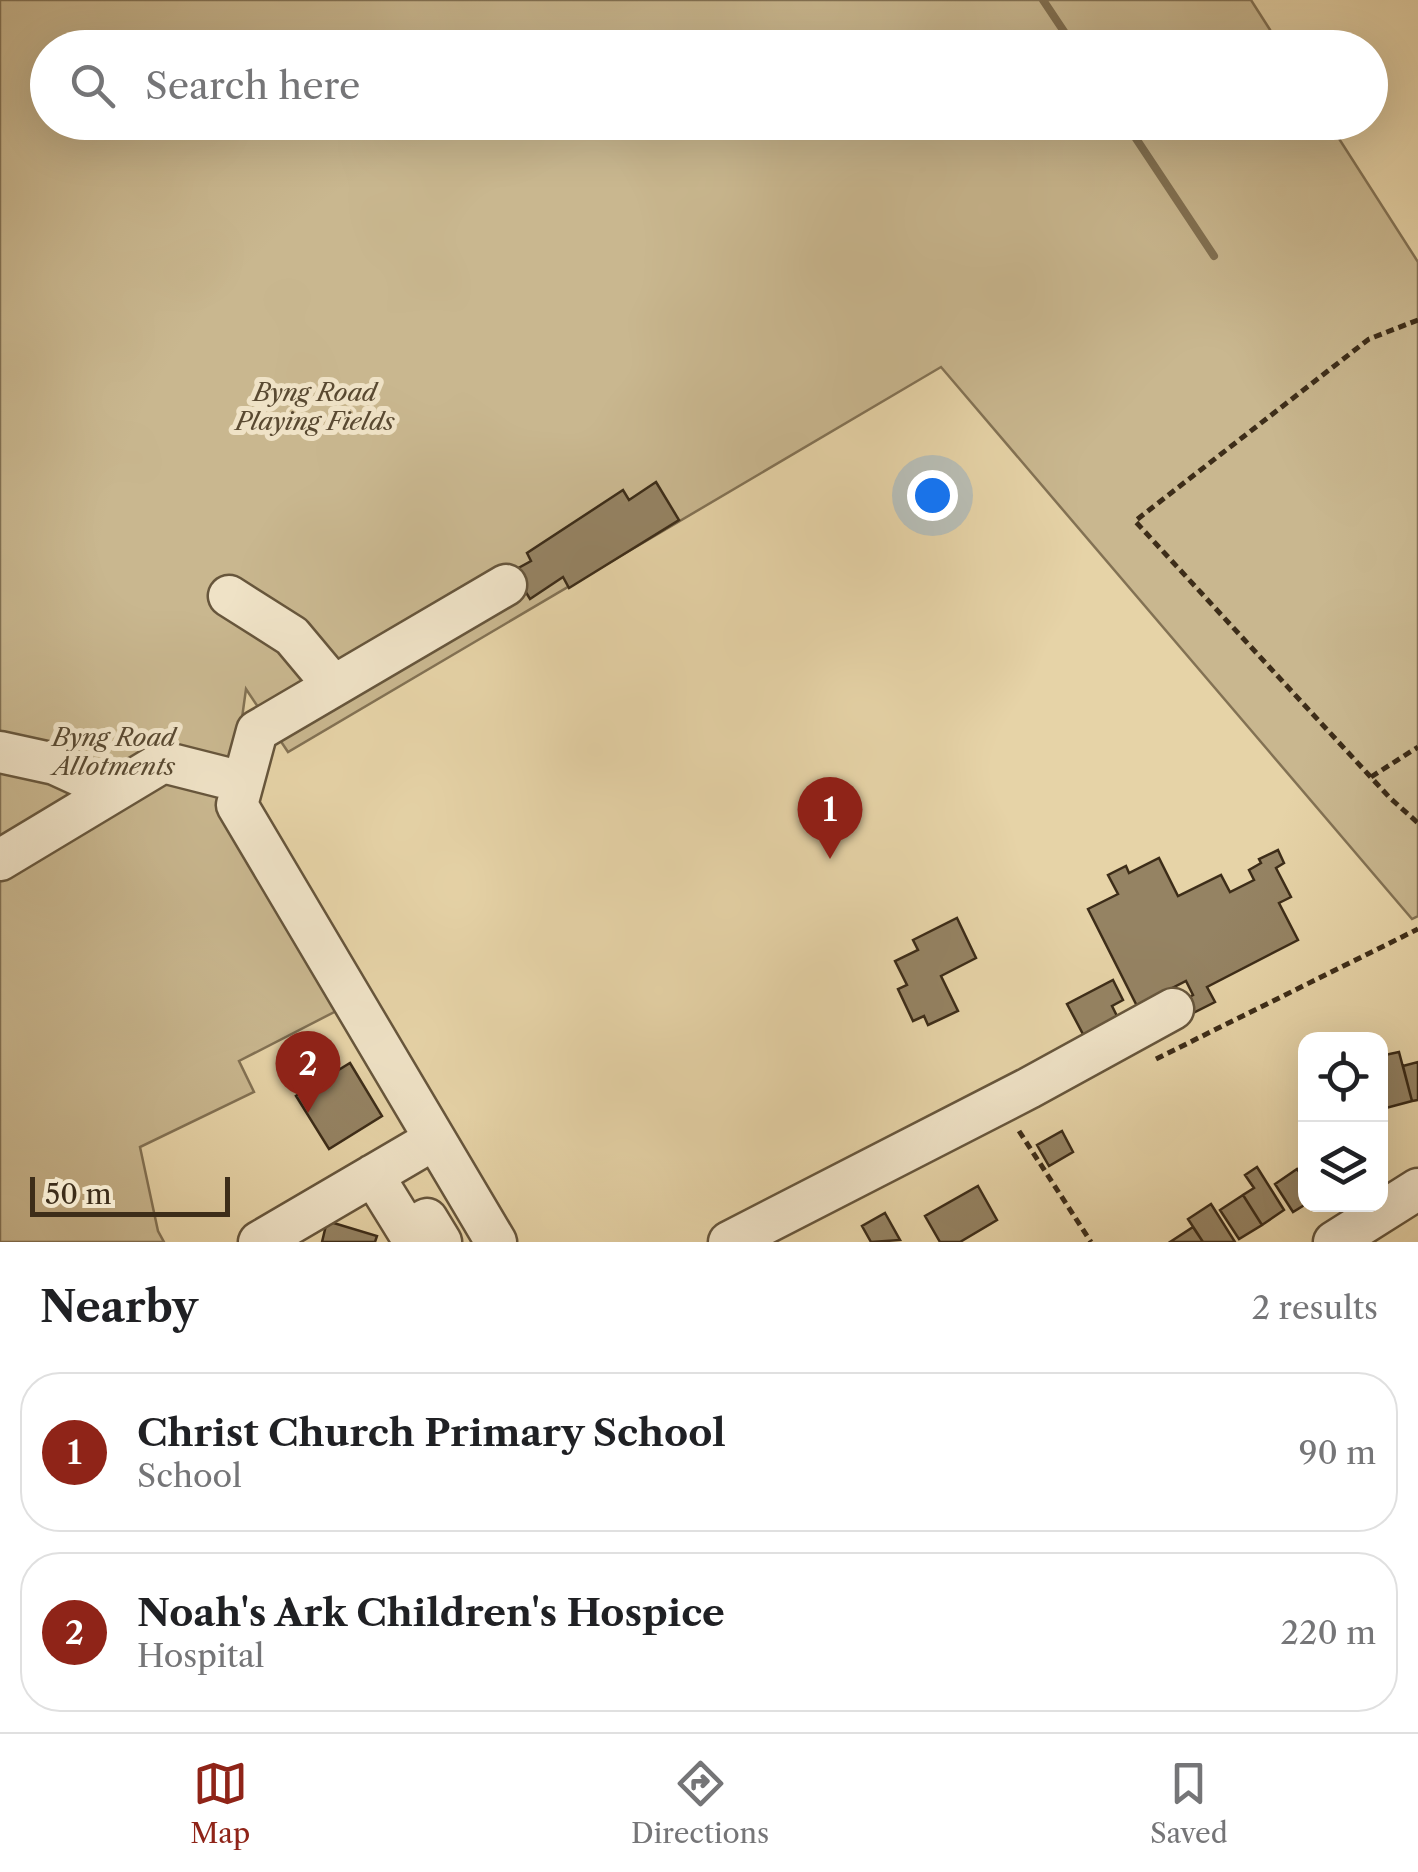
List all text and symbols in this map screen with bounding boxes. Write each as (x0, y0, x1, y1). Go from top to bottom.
search box (30, 30, 1388, 140)
icon: search (65, 58, 120, 113)
text: Search here (145, 62, 360, 109)
park label: Byng Road Playing Fields (233, 377, 395, 437)
your location (907, 470, 958, 521)
park label: Byng Road Allotments (49, 722, 179, 782)
pin: 1 (798, 776, 862, 859)
pin: 2 (276, 1030, 340, 1113)
map controls (1298, 1032, 1388, 1212)
button: locate (1298, 1032, 1388, 1122)
button: layers (1298, 1122, 1388, 1212)
scale bar (30, 1172, 230, 1216)
text: 50 m (45, 1177, 112, 1211)
text: Nearby (40, 1281, 198, 1333)
text: 2 results (1252, 1288, 1378, 1327)
text: Christ Church Primary School (137, 1409, 726, 1456)
text: 1 (67, 1433, 82, 1472)
text: 90 m (1299, 1433, 1376, 1472)
text: School (137, 1456, 242, 1495)
text: Noah's Ark Children's Hospice (137, 1589, 725, 1636)
text: 2 (65, 1613, 84, 1652)
text: 220 m (1281, 1613, 1376, 1652)
text: Hospital (137, 1636, 264, 1675)
tab: Map (190, 1756, 250, 1850)
tab: Directions (631, 1756, 769, 1850)
tab: Saved (1150, 1756, 1228, 1850)

